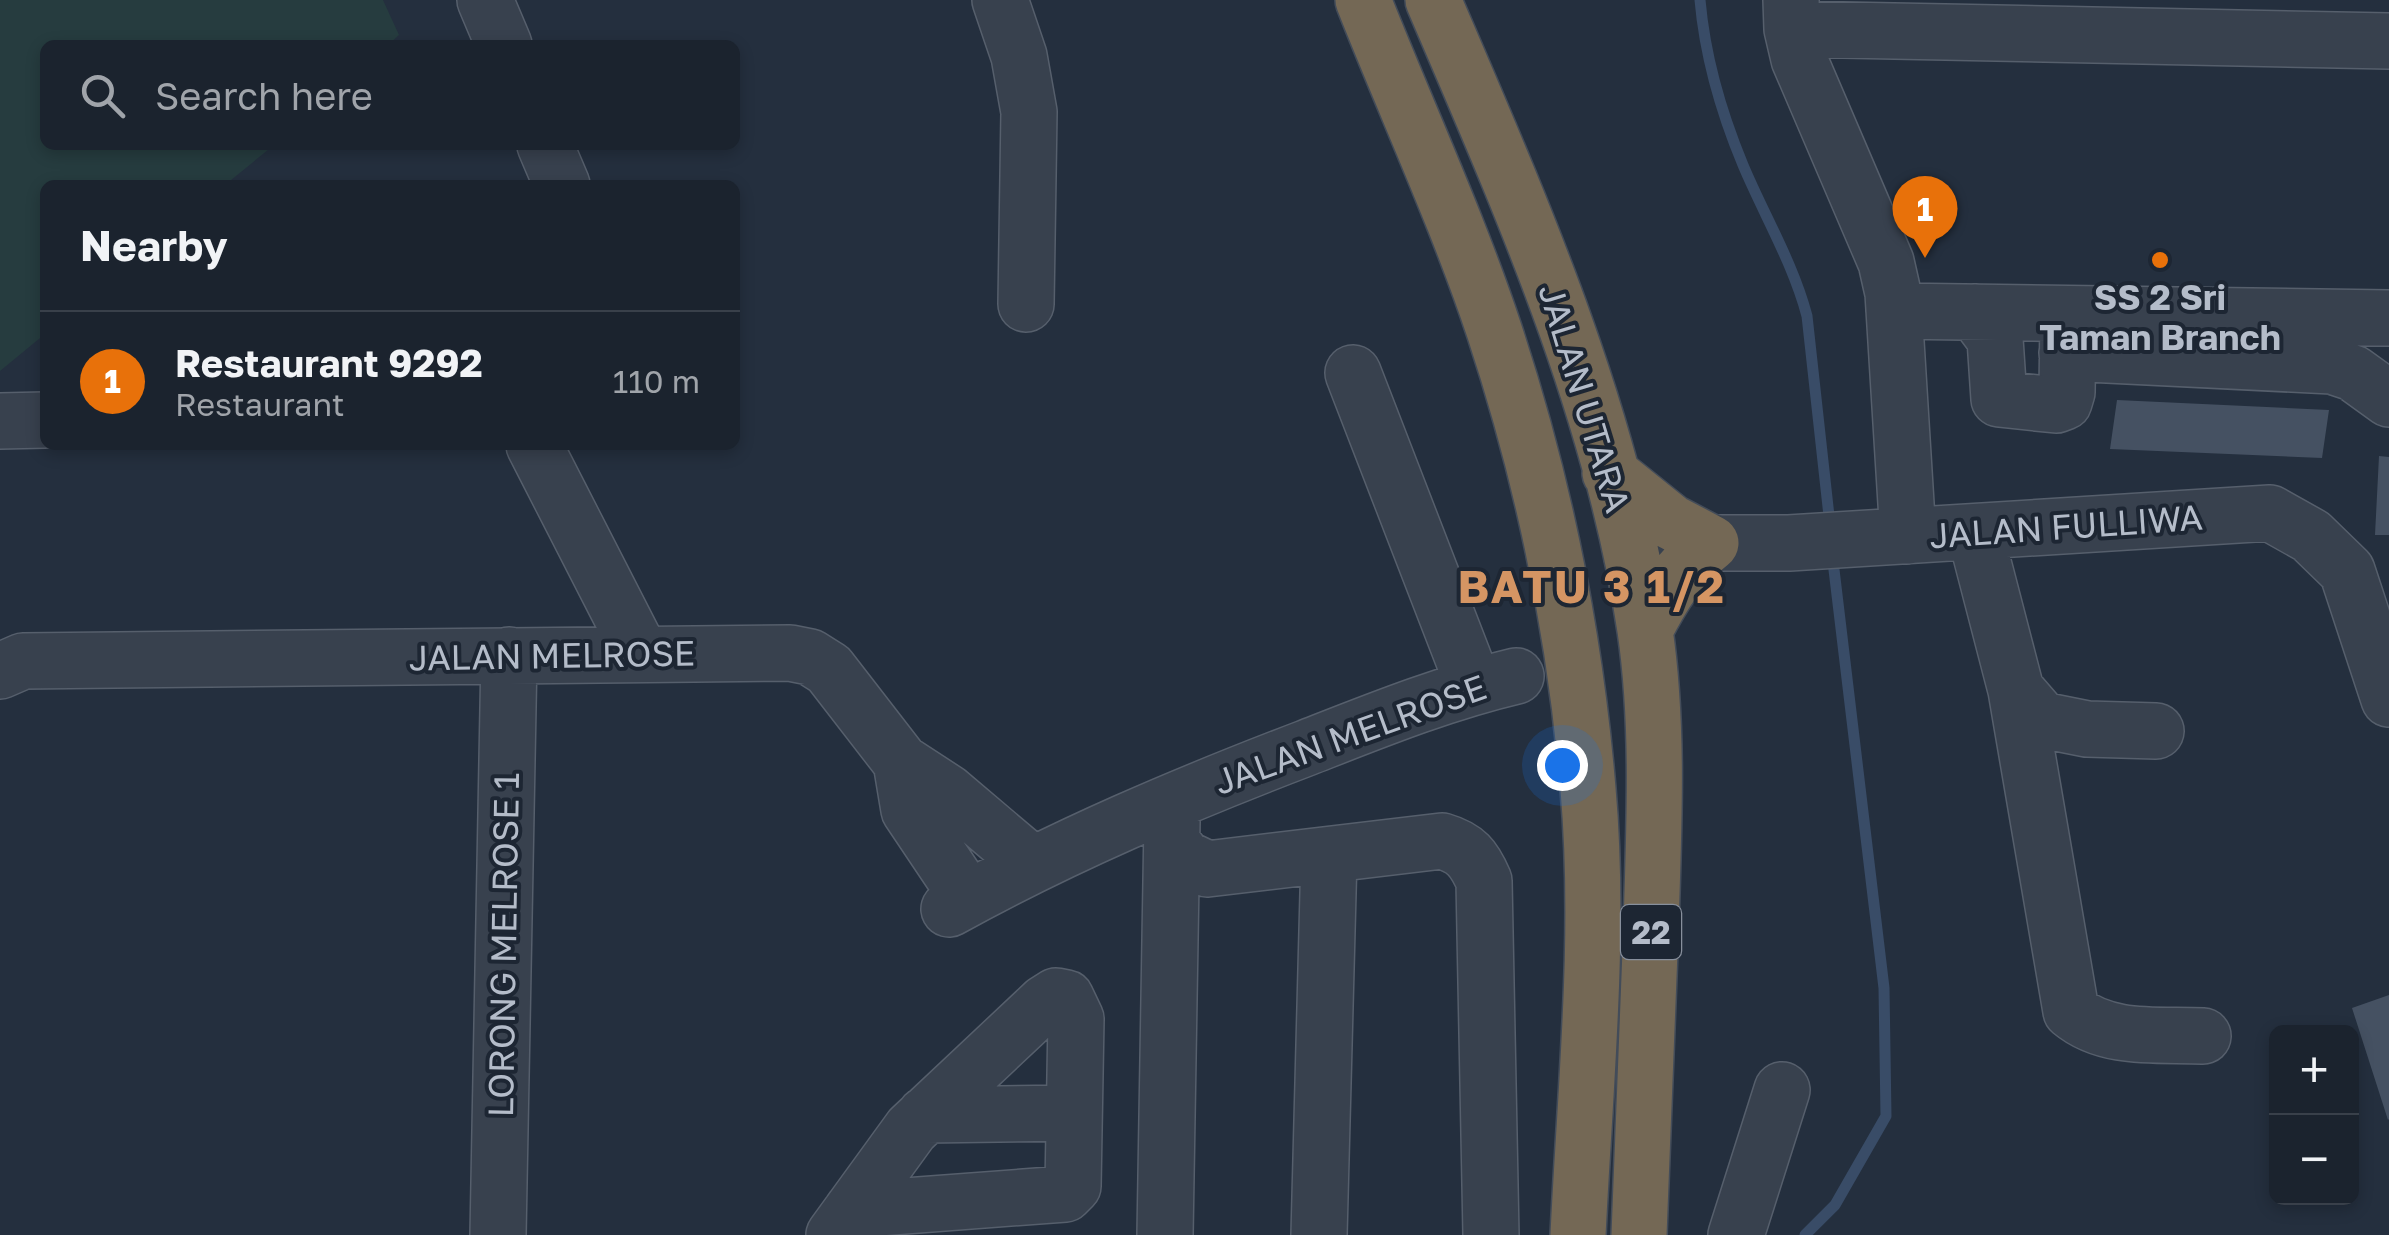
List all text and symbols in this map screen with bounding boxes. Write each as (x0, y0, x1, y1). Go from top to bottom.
search box (40, 40, 740, 150)
icon: search (75, 68, 130, 123)
text: Search here (155, 73, 373, 118)
pin: 1 (1892, 176, 1958, 258)
text: Nearby (80, 220, 228, 270)
marker: SS 2 Sri Taman Branch (2149, 249, 2171, 271)
place label: SS 2 Sri Taman Branch (2039, 276, 2281, 358)
street label: JALAN UTARA (1530, 279, 1640, 517)
text: Restaurant 9292 (175, 340, 483, 385)
text: 1 (104, 362, 121, 400)
text: 110 m (613, 362, 700, 400)
text: Restaurant (175, 385, 345, 423)
street label: JALAN FULLIWA (1928, 495, 2204, 557)
district label: BATU 3 1/2 (1458, 559, 1726, 613)
street label: JALAN MELROSE (408, 632, 696, 678)
street label: JALAN MELROSE (1208, 665, 1492, 803)
your location (1537, 740, 1588, 791)
street label: LORONG MELROSE 1 (479, 772, 527, 1118)
road number: 22 (1621, 905, 1681, 959)
map controls (2269, 1025, 2359, 1205)
button: + (2269, 1025, 2359, 1115)
button: − (2269, 1115, 2359, 1205)

